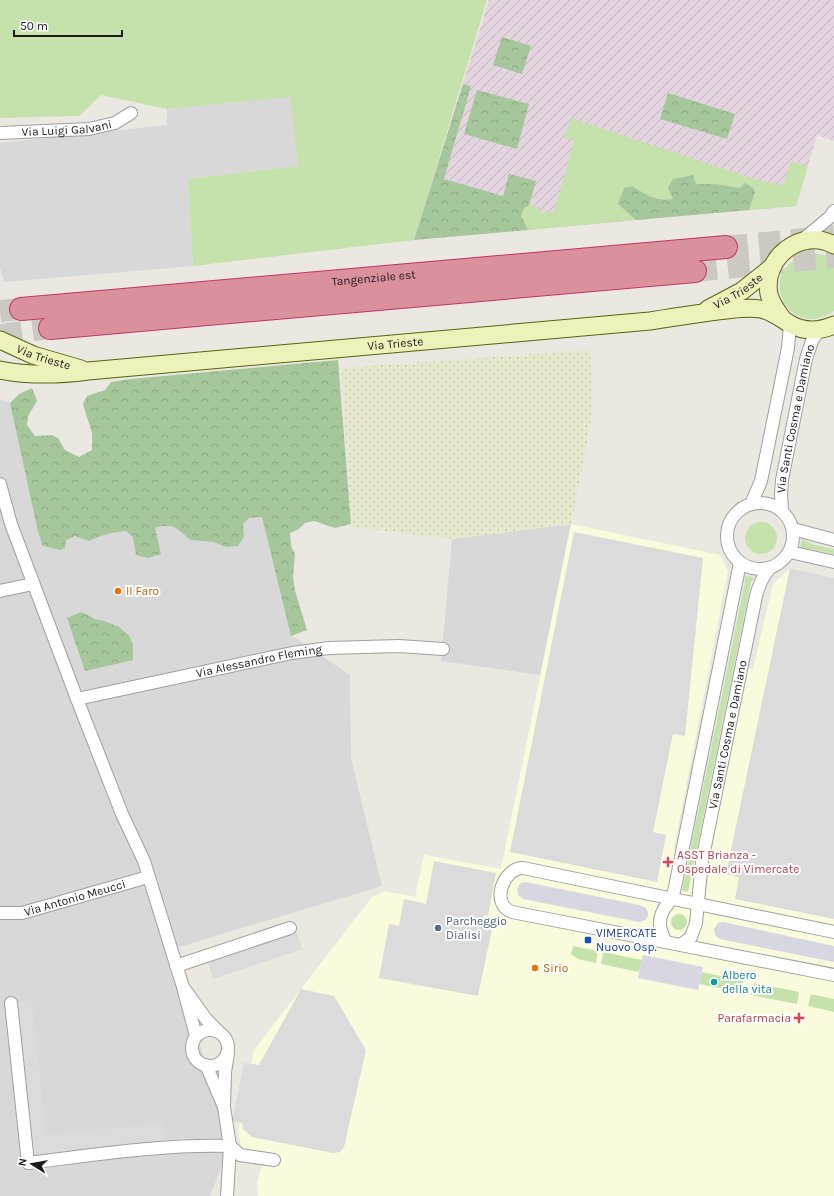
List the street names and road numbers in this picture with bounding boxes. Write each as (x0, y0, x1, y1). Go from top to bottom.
street label: Via Luigi Galvani (21, 117, 113, 139)
street label: Tangenziale est (331, 267, 417, 289)
street label: Via Trieste (711, 270, 766, 312)
street label: Via Trieste (367, 334, 424, 353)
street label: Via Trieste (14, 341, 72, 373)
street label: Via Santi Cosma e Damiano (774, 342, 818, 493)
street label: Via Alessandro Fleming (195, 642, 323, 680)
street label: Via Santi Cosma e Damiano (706, 659, 750, 810)
street label: Via Antonio Meucci (23, 877, 127, 919)

